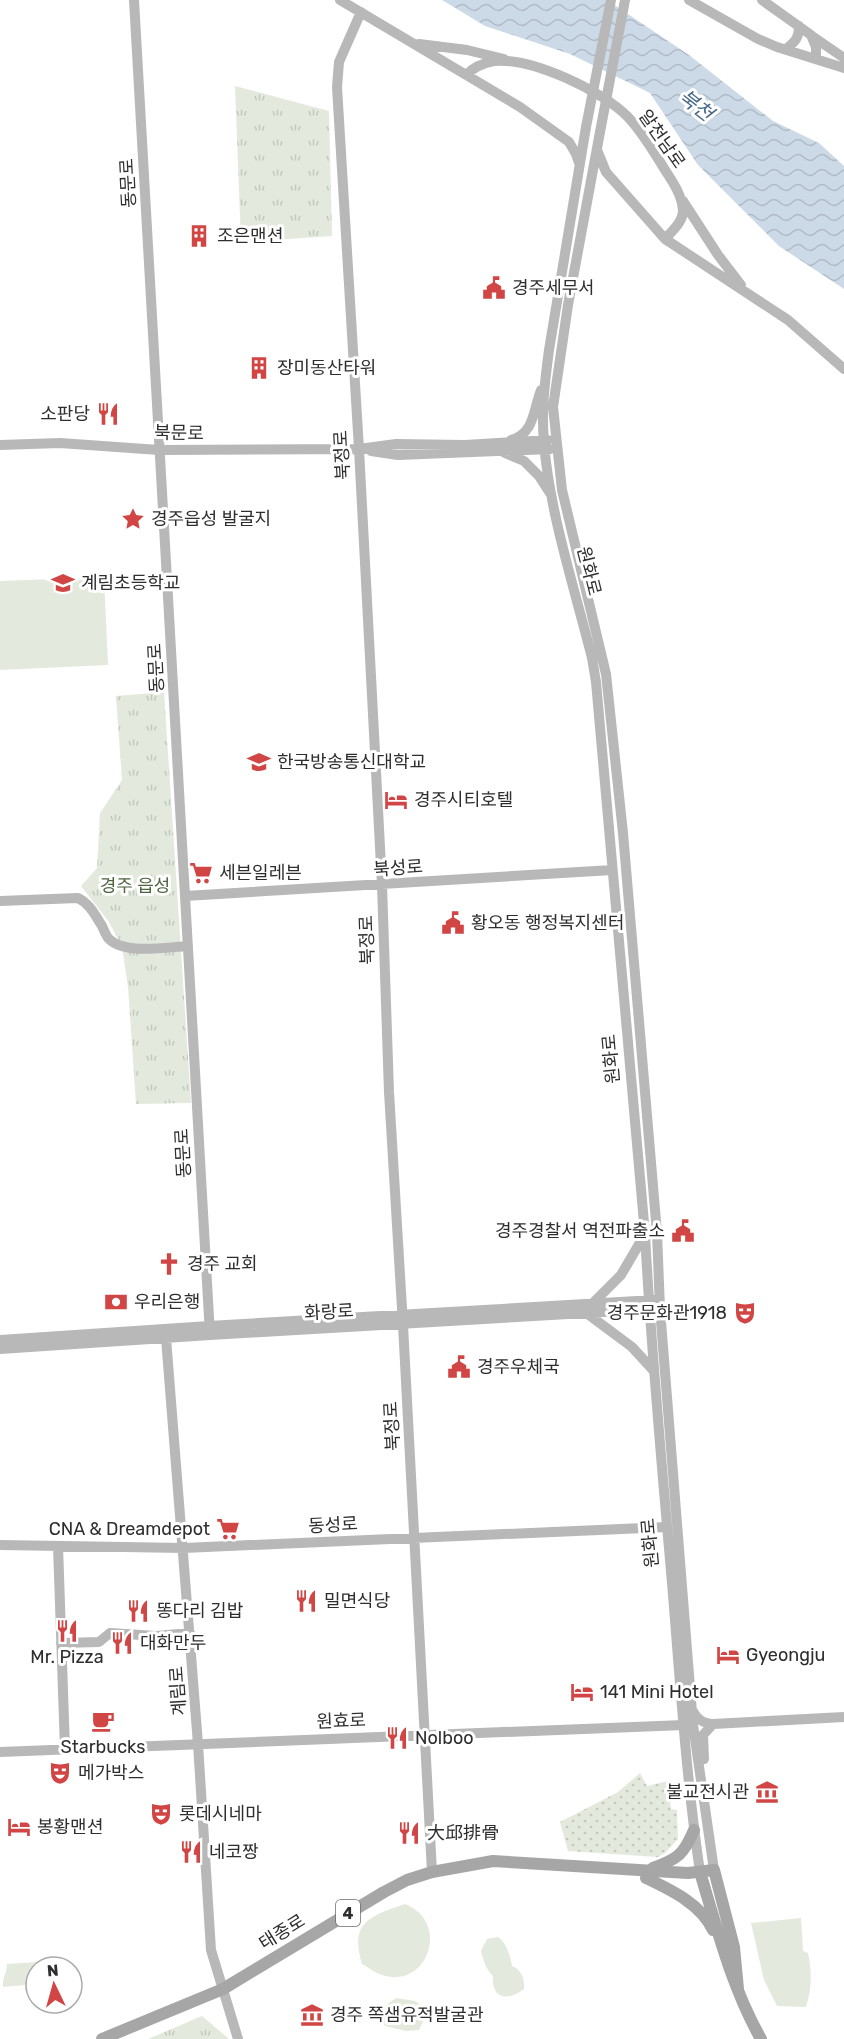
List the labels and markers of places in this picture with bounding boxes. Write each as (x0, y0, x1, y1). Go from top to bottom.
building icon: 조은맨션 (186, 223, 212, 249)
place label: 조은맨션 (217, 225, 283, 247)
public building icon: 경주세무서 (481, 275, 507, 301)
place label: 경주세무서 (512, 277, 595, 299)
building icon: 장미동산타워 (246, 355, 272, 381)
place label: 장미동산타워 (277, 357, 376, 379)
restaurant icon: 소판당 (95, 401, 121, 427)
place label: 소판당 (40, 403, 90, 425)
place icon: 경주읍성 발굴지 (120, 506, 146, 532)
place label: 경주읍성 발굴지 (151, 508, 271, 530)
school or university icon: 계림초등학교 (50, 570, 76, 596)
place label: 계림초등학교 (81, 572, 180, 594)
school or university icon: 한국방송통신대학교 (246, 749, 272, 775)
place label: 한국방송통신대학교 (277, 751, 426, 773)
hotel icon: 경주시티호텔 (383, 787, 409, 813)
place label: 경주시티호텔 (414, 789, 513, 811)
supermarket icon: 세븐일레븐 (188, 860, 214, 886)
place label: 세븐일레븐 (219, 862, 302, 884)
public building icon: 황오동 행정복지센터 (440, 910, 466, 936)
place label: 황오동 행정복지센터 (471, 912, 624, 934)
public building icon: 경주경찰서 역전파출소 (670, 1218, 696, 1244)
place label: 경주경찰서 역전파출소 (495, 1220, 665, 1242)
church icon: 경주 교회 (156, 1251, 182, 1277)
place label: 경주 교회 (187, 1253, 258, 1275)
bank icon: 우리은행 (103, 1289, 129, 1315)
place label: 우리은행 (134, 1291, 200, 1313)
theatre icon: 경주문화관1918 (732, 1300, 758, 1326)
place label: 경주문화관1918 (607, 1302, 727, 1324)
public building icon: 경주우체국 (446, 1354, 472, 1380)
place label: 경주우체국 (477, 1356, 560, 1378)
supermarket icon: CNA & Dreamdepot (215, 1516, 241, 1542)
place label: CNA & Dreamdepot (49, 1518, 210, 1540)
restaurant icon: 밀면식당 (293, 1588, 319, 1614)
place label: 밀면식당 (324, 1590, 390, 1612)
restaurant icon: 똥다리 김밥 (125, 1598, 151, 1624)
place label: 똥다리 김밥 (156, 1600, 243, 1622)
restaurant icon: Mr. Pizza (54, 1618, 80, 1644)
restaurant icon: 대화만두 (109, 1630, 135, 1656)
place label: 대화만두 (140, 1632, 206, 1654)
hotel icon: Gyeongju (715, 1642, 741, 1668)
place label: Gyeongju (746, 1644, 825, 1666)
place label: Mr. Pizza (30, 1646, 104, 1668)
hotel icon: 141 Mini Hotel (569, 1679, 595, 1705)
place label: 141 Mini Hotel (600, 1681, 714, 1703)
cafe icon: Starbucks (90, 1708, 116, 1734)
restaurant icon: Nolboo (384, 1725, 410, 1751)
place label: Nolboo (415, 1727, 474, 1749)
place label: Starbucks (61, 1736, 145, 1758)
theatre icon: 메가박스 (47, 1760, 73, 1786)
place label: 메가박스 (78, 1762, 144, 1784)
museum icon: 불교전시관 (754, 1779, 780, 1805)
place label: 불교전시관 (666, 1781, 749, 1803)
theatre icon: 롯데시네마 (148, 1801, 174, 1827)
place label: 롯데시네마 (179, 1803, 262, 1825)
hotel icon: 봉황맨션 (6, 1814, 32, 1840)
place label: 봉황맨션 (37, 1816, 103, 1838)
restaurant icon: 大邱排骨 (396, 1820, 422, 1846)
place label: 大邱排骨 (427, 1822, 499, 1844)
restaurant icon: 네코짱 (178, 1839, 204, 1865)
place label: 네코짱 (209, 1841, 259, 1863)
museum icon: 경주 쪽샘유적발굴관 (299, 2002, 325, 2028)
place label: 경주 쪽샘유적발굴관 (330, 2004, 484, 2026)

